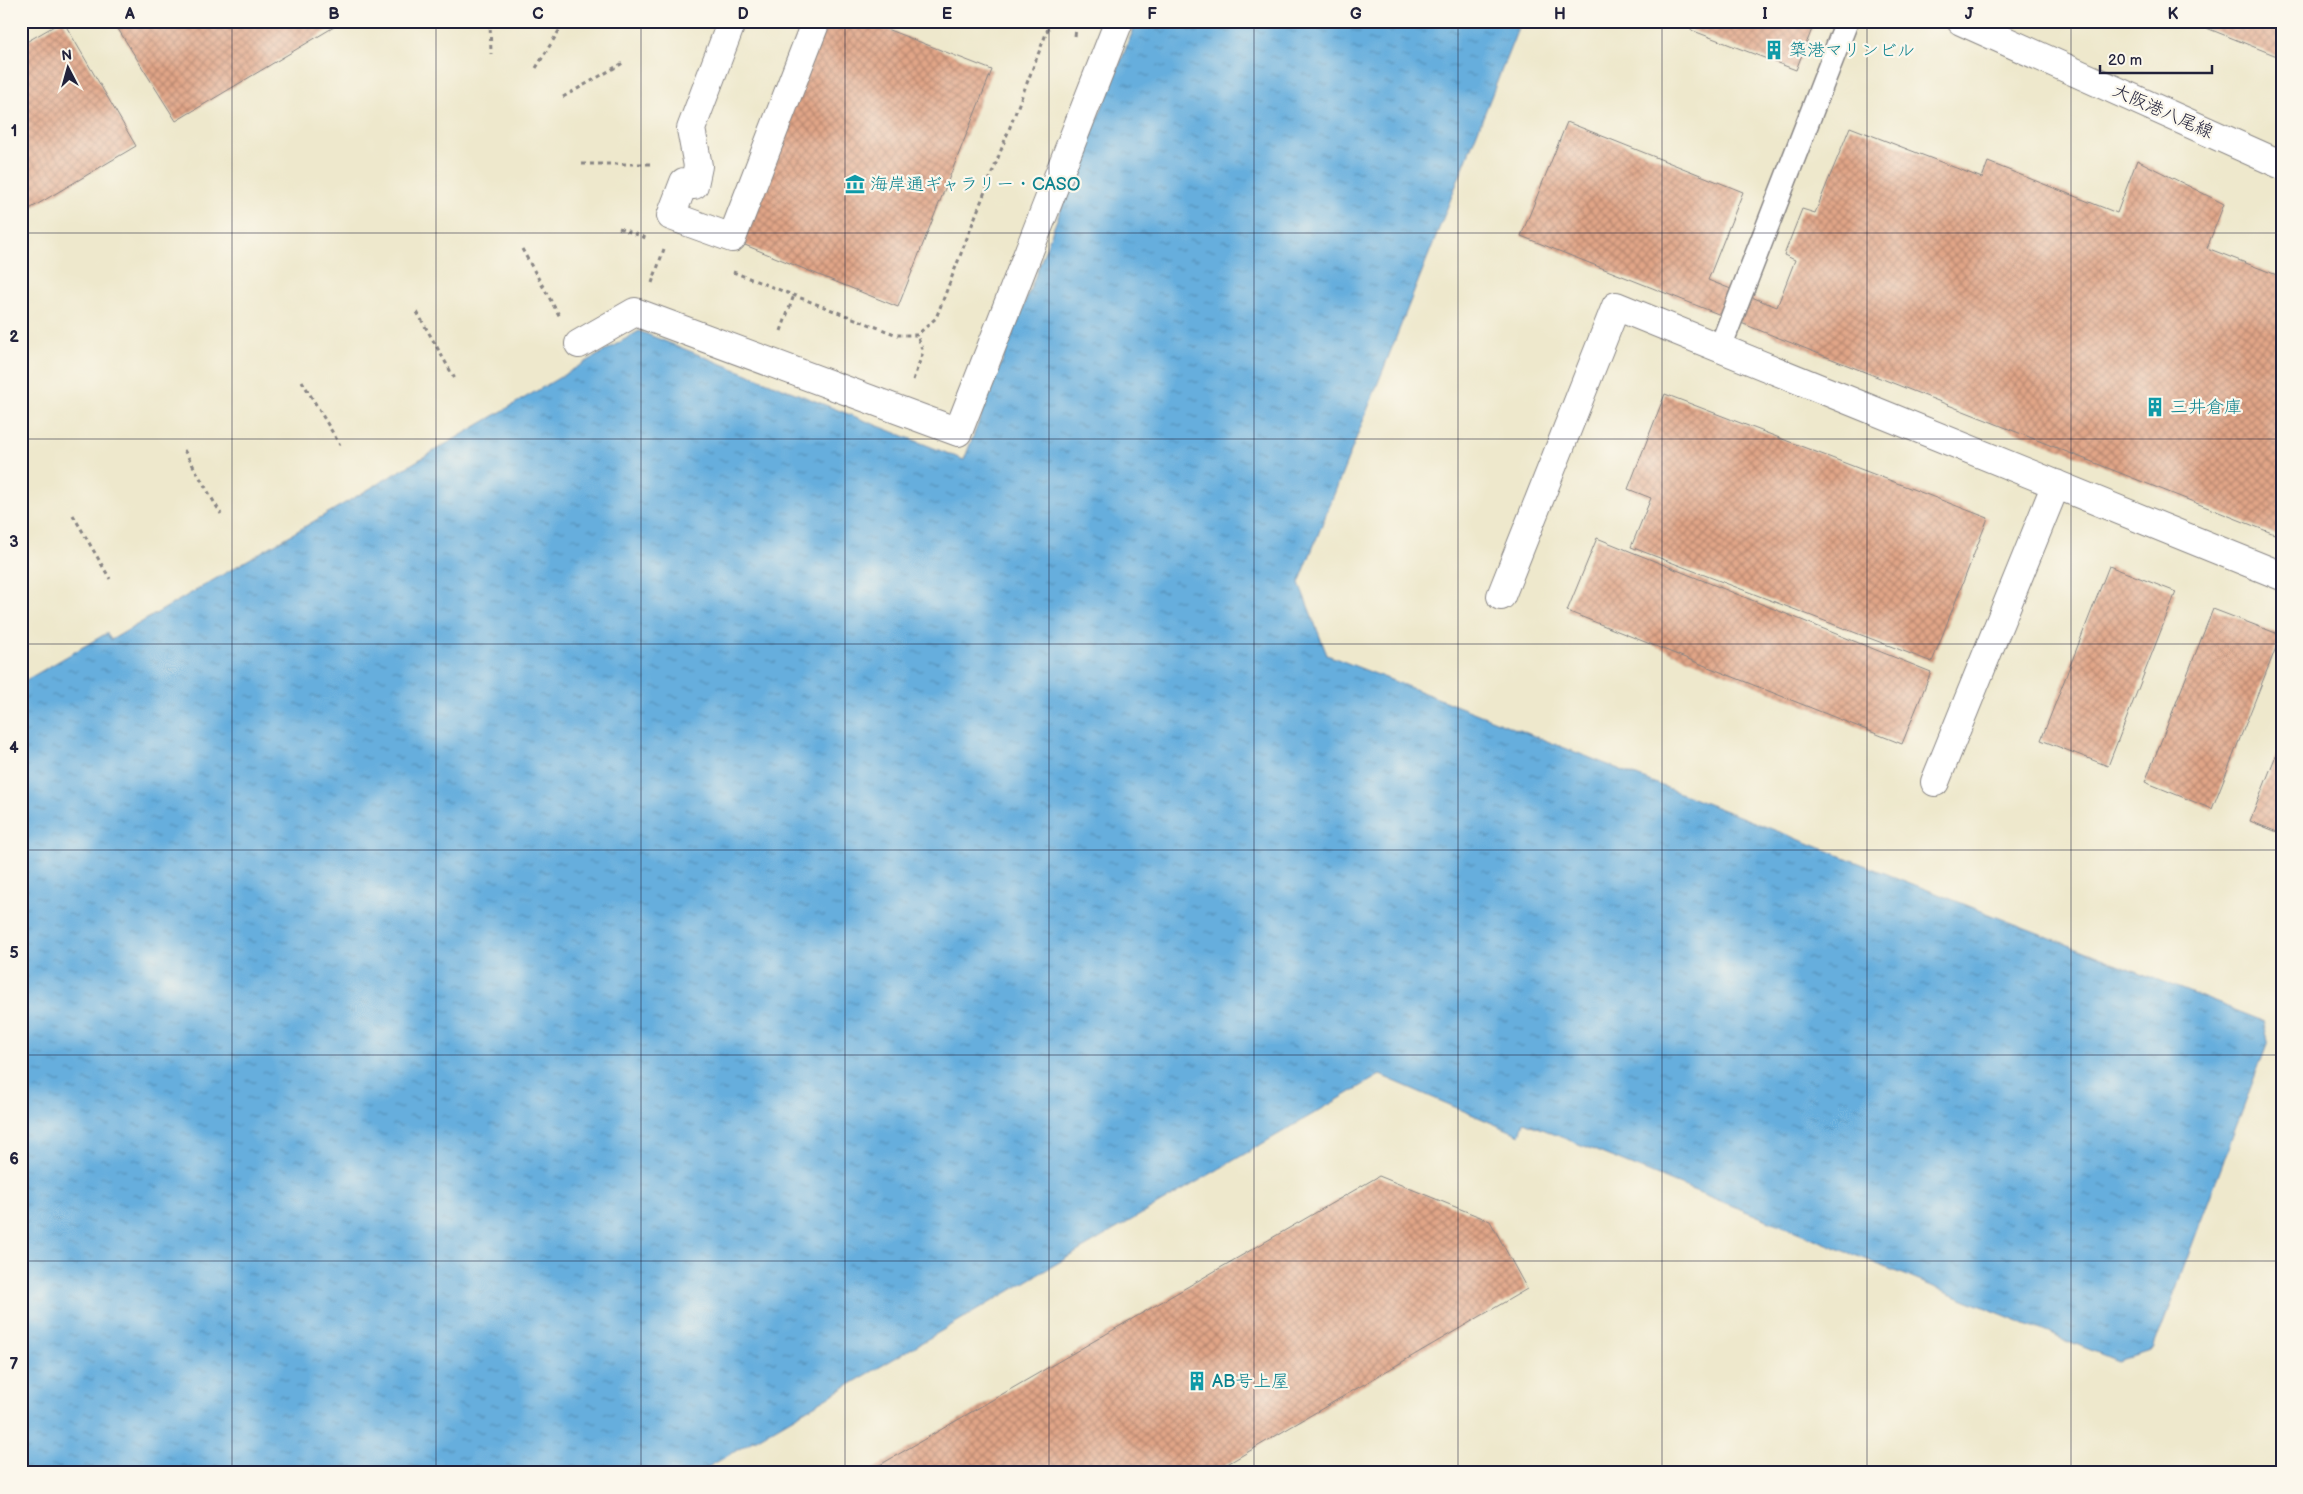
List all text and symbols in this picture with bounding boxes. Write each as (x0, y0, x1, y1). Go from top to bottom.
text: A (124, 5, 135, 24)
text: B (328, 5, 340, 24)
text: C (532, 5, 544, 24)
text: D (737, 5, 749, 24)
text: E (942, 5, 952, 24)
text: F (1147, 5, 1157, 24)
text: G (1350, 5, 1362, 24)
text: H (1554, 5, 1566, 24)
text: I (1762, 5, 1768, 24)
text: J (1965, 5, 1974, 24)
text: K (2168, 5, 2179, 24)
building icon: 築港マリンビル (1763, 39, 1785, 61)
place label: 築港マリンビル (1789, 40, 1915, 61)
north arrow (42, 42, 92, 92)
scale bar (2100, 42, 2213, 74)
text: N (61, 47, 73, 65)
text: 20 m (2108, 51, 2142, 70)
street label: 大阪港八尾線 (2109, 80, 2216, 143)
text: 1 (11, 122, 17, 141)
museum icon: 海岸通ギャラリー・CASO (844, 173, 866, 195)
place label: 海岸通ギャラリー・CASO (870, 174, 1080, 195)
text: 2 (9, 328, 19, 347)
building icon: 三井倉庫 (2144, 396, 2166, 418)
place label: 三井倉庫 (2170, 397, 2242, 418)
text: 3 (9, 533, 19, 552)
text: 4 (9, 739, 19, 758)
text: 5 (9, 944, 19, 963)
text: 6 (9, 1150, 19, 1169)
text: 7 (10, 1355, 19, 1374)
building icon: AB号上屋 (1186, 1370, 1208, 1392)
place label: AB号上屋 (1212, 1371, 1289, 1392)

